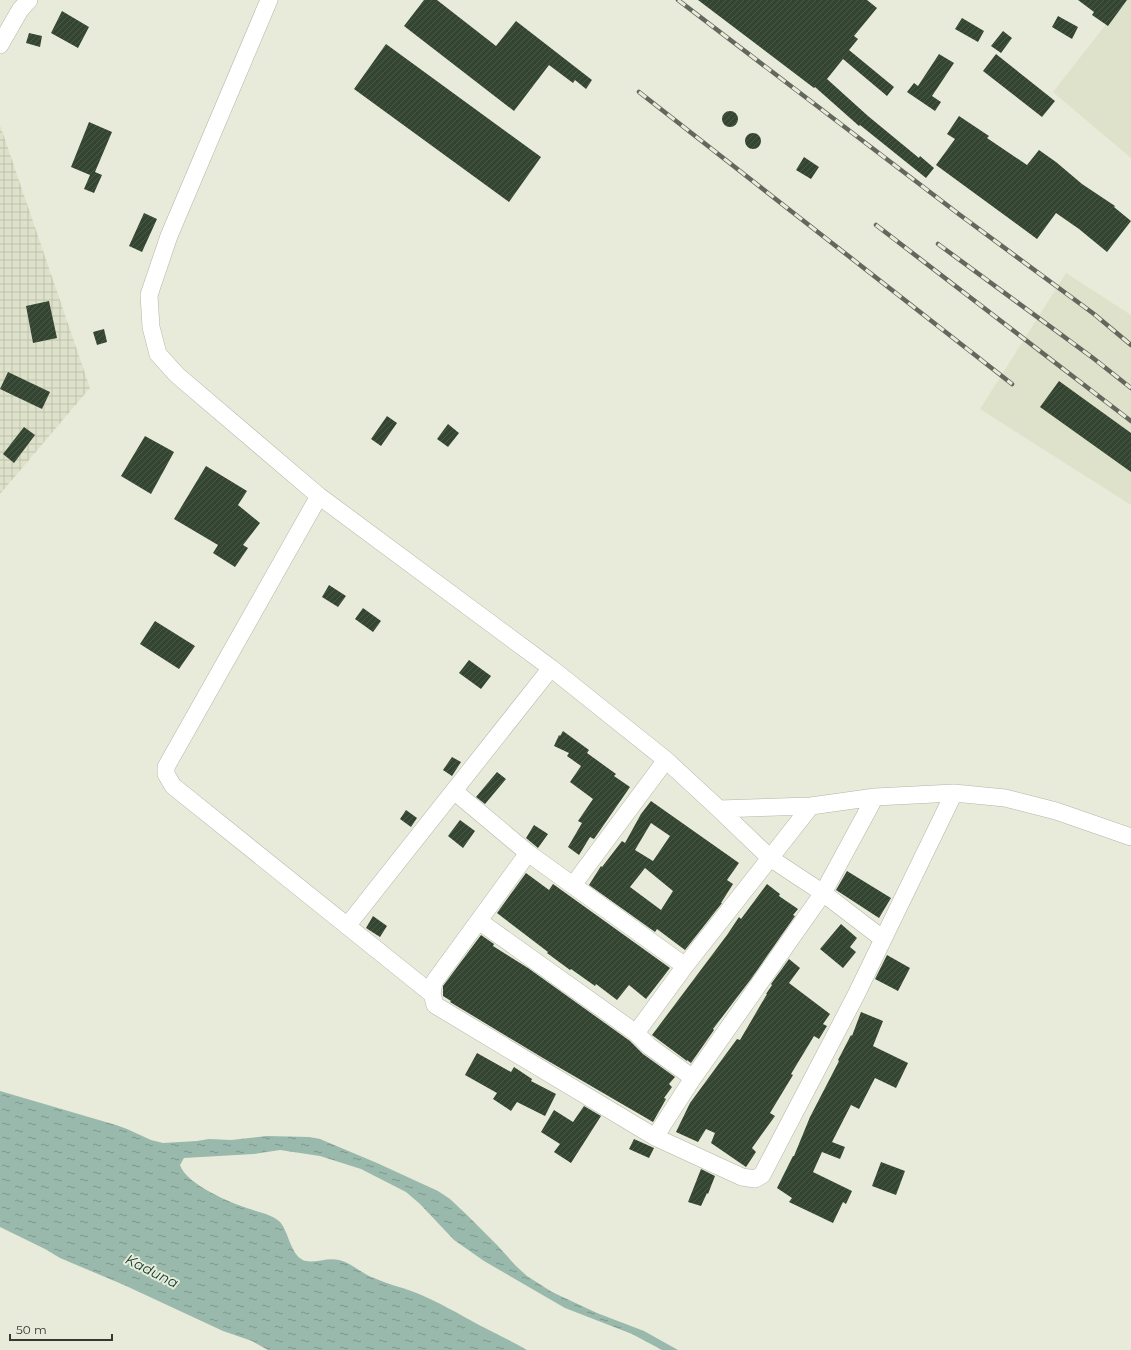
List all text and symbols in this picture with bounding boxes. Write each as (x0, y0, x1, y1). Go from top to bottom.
water label: Kaduna (123, 1250, 181, 1292)
scale bar (10, 1316, 112, 1342)
text: 50 m (16, 1322, 47, 1337)

